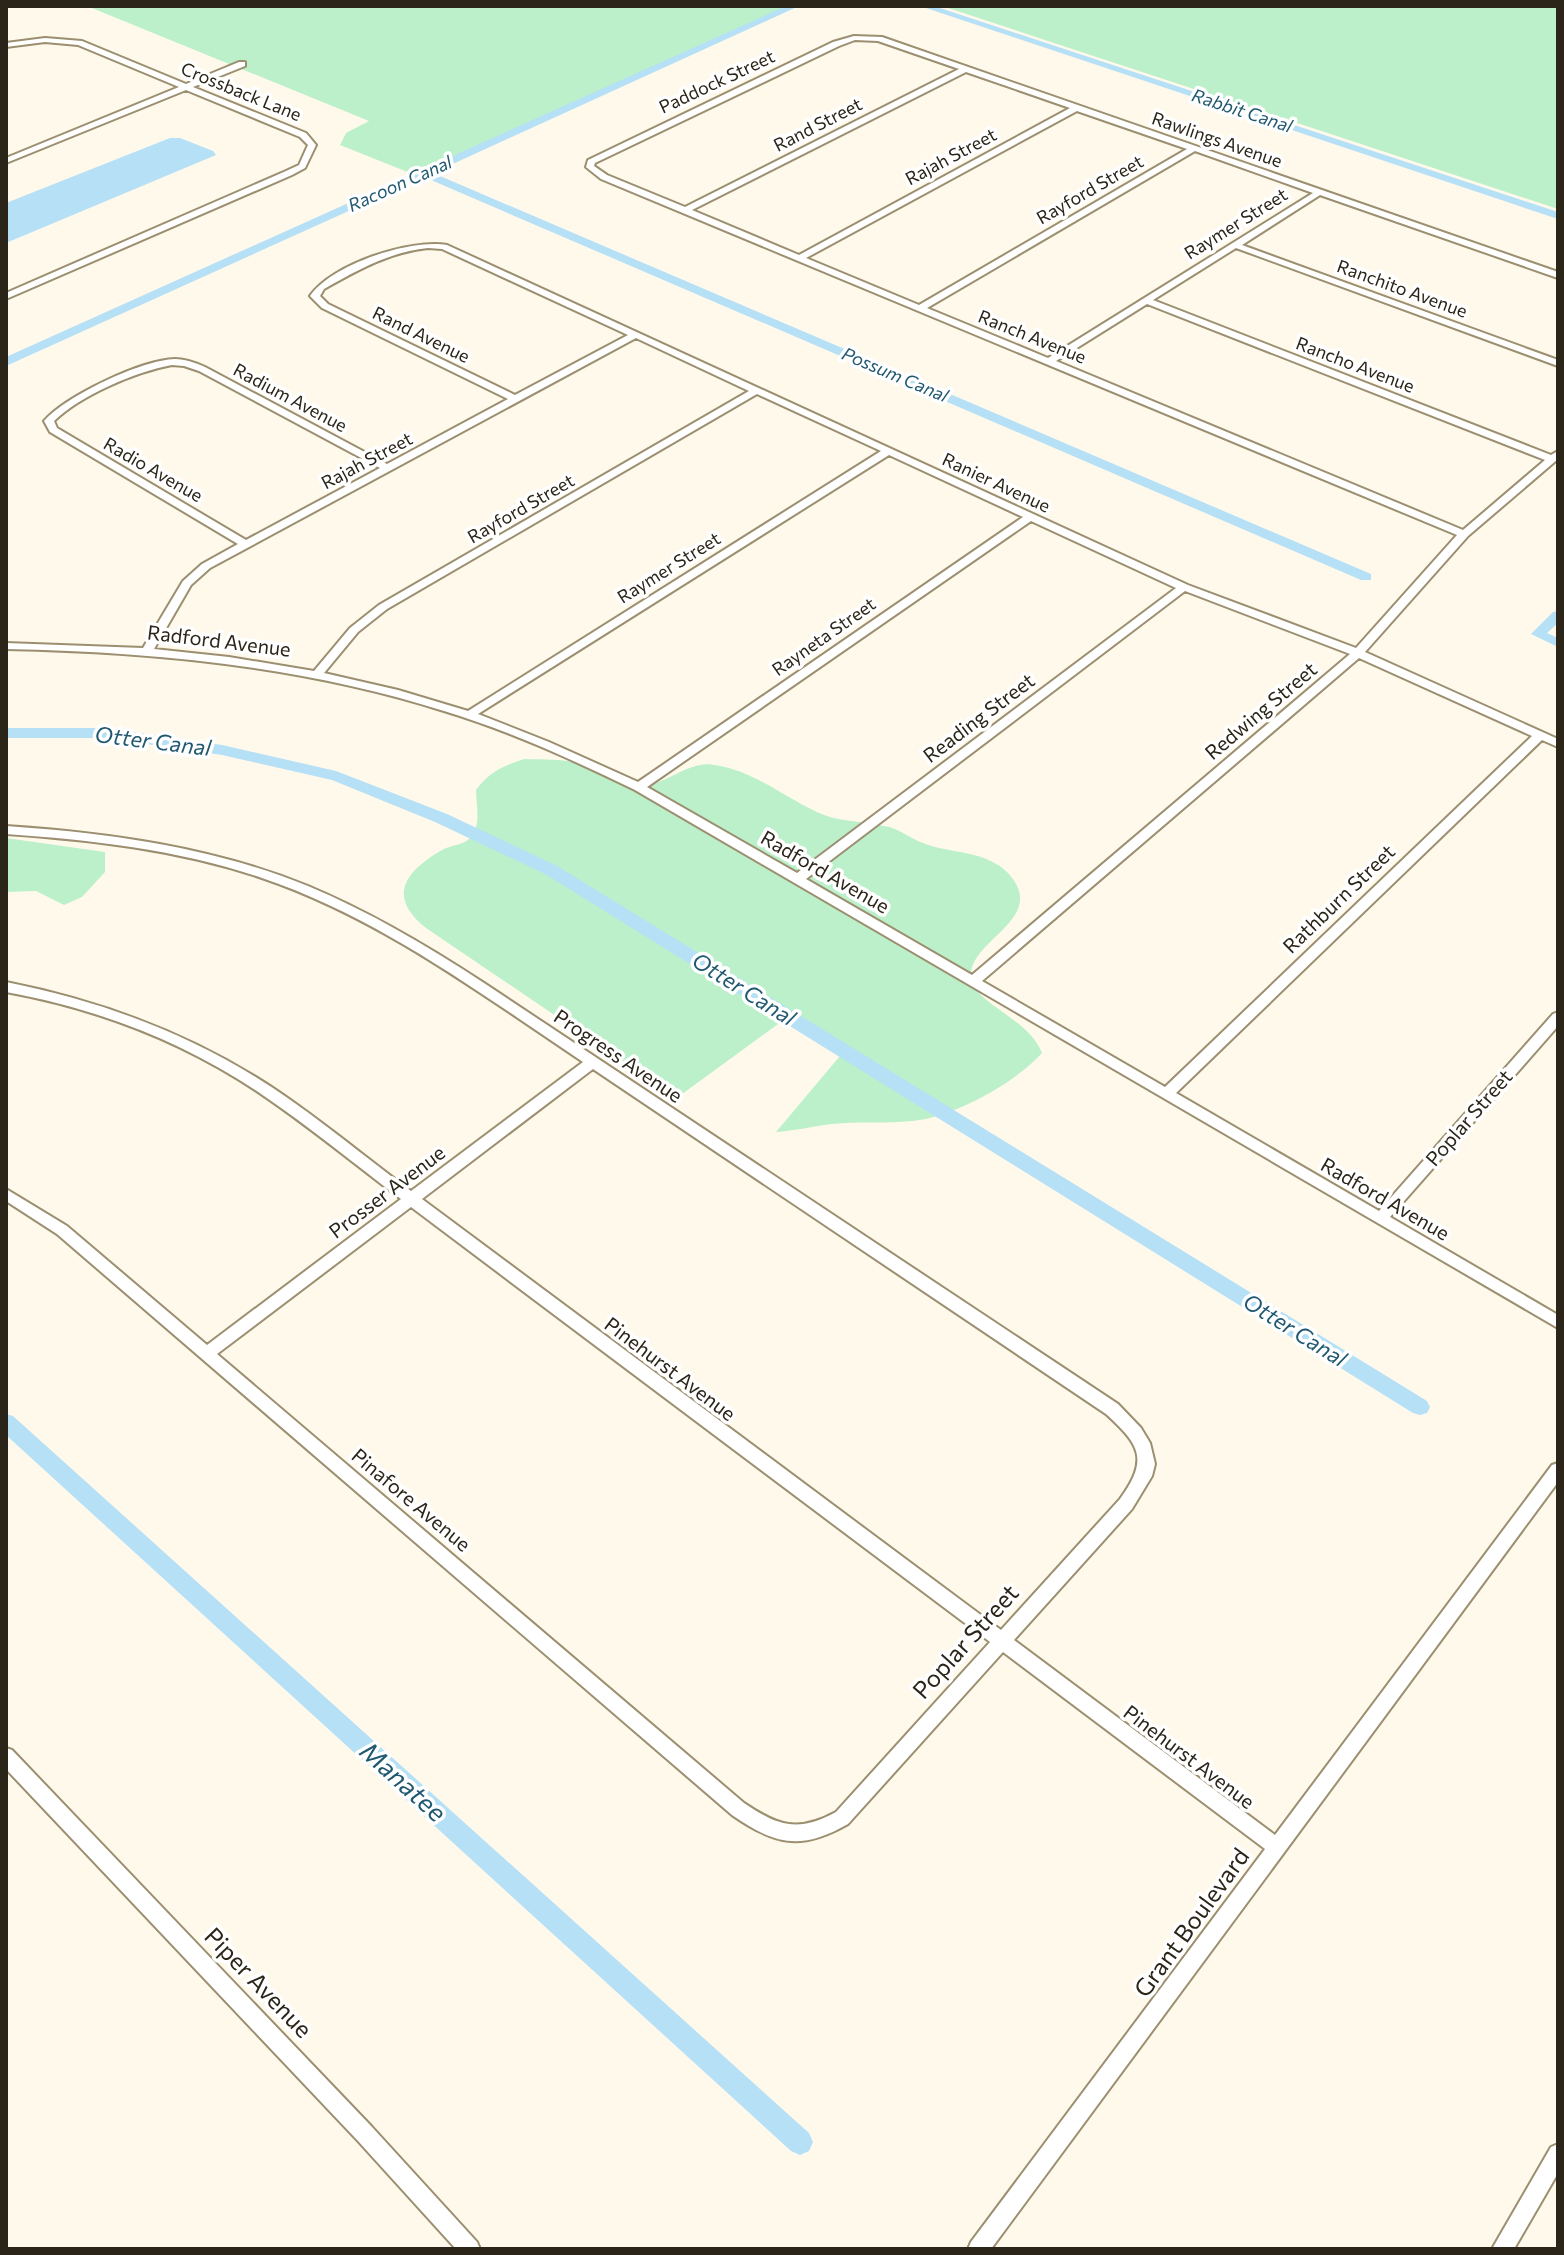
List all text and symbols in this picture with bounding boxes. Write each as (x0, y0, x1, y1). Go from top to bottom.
street label: Paddock Street (655, 45, 778, 118)
street label: Crossback Lane (178, 57, 305, 125)
water label: Rabbit Canal (1189, 83, 1296, 137)
street label: Rand Street (770, 92, 866, 156)
street label: Rawlings Avenue (1149, 106, 1285, 172)
street label: Rajah Street (901, 123, 1000, 189)
water label: Racoon Canal (344, 150, 455, 216)
street label: Rayford Street (1032, 150, 1147, 229)
street label: Raymer Street (1180, 183, 1291, 264)
street label: Ranchito Avenue (1334, 254, 1470, 322)
street label: Rand Avenue (369, 301, 474, 367)
street label: Ranch Avenue (975, 304, 1090, 368)
street label: Rancho Avenue (1293, 331, 1418, 397)
water label: Possum Canal (839, 342, 952, 406)
street label: Radium Avenue (230, 358, 351, 436)
street label: Rajah Street (317, 427, 416, 493)
street label: Radio Avenue (100, 432, 207, 506)
street label: Ranier Avenue (939, 448, 1054, 517)
street label: Rayford Street (463, 469, 578, 548)
street label: Raymer Street (613, 527, 724, 608)
street label: Rayneta Street (767, 592, 879, 680)
street label: Radford Avenue (146, 619, 292, 661)
street label: Redwing Street (1200, 656, 1321, 764)
street label: Reading Street (918, 668, 1039, 767)
water label: Otter Canal (93, 720, 213, 761)
street label: Radford Avenue (757, 825, 894, 918)
street label: Rathburn Street (1277, 839, 1399, 958)
water label: Otter Canal (688, 946, 801, 1031)
street label: Progress Avenue (550, 1003, 687, 1107)
street label: Poplar Street (1420, 1064, 1517, 1170)
street label: Prosser Avenue (324, 1140, 449, 1243)
street label: Radford Avenue (1317, 1152, 1454, 1245)
water label: Otter Canal (1239, 1287, 1352, 1372)
street label: Pinehurst Avenue (600, 1311, 741, 1425)
street label: Pinafore Avenue (347, 1443, 476, 1556)
street label: Poplar Street (906, 1578, 1024, 1704)
street label: Pinehurst Avenue (1119, 1699, 1260, 1813)
water label: Manatee (355, 1734, 453, 1828)
street label: Grant Boulevard (1127, 1842, 1255, 2002)
street label: Piper Avenue (199, 1921, 319, 2043)

